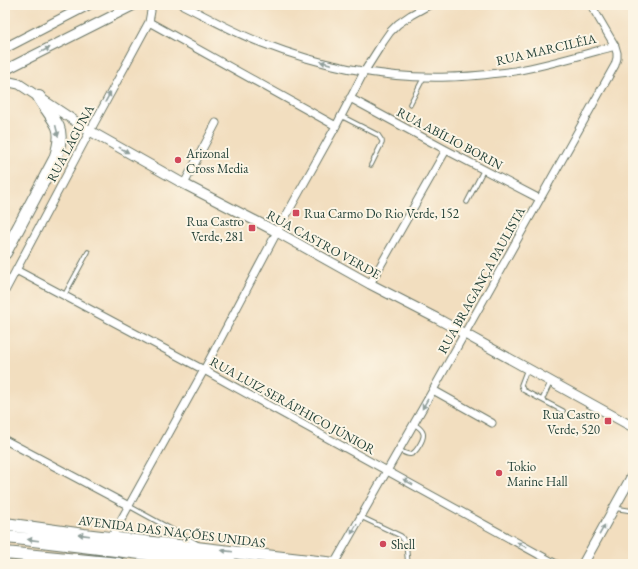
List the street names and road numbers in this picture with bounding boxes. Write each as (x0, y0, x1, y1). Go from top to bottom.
street label: RUA MARCILÉIA (494, 29, 599, 69)
street label: RUA LAGUNA (43, 101, 98, 185)
street label: RUA ABÍLIO BORIN (394, 103, 506, 174)
street label: RUA BRAGANÇA PAULISTA (434, 203, 529, 357)
street label: RUA CASTRO VERDE (264, 206, 384, 283)
street label: RUA LUIZ SERÁPHICO JÚNIOR (207, 353, 379, 458)
street label: AVENIDA DAS NAÇÕES UNIDAS (76, 511, 267, 551)

